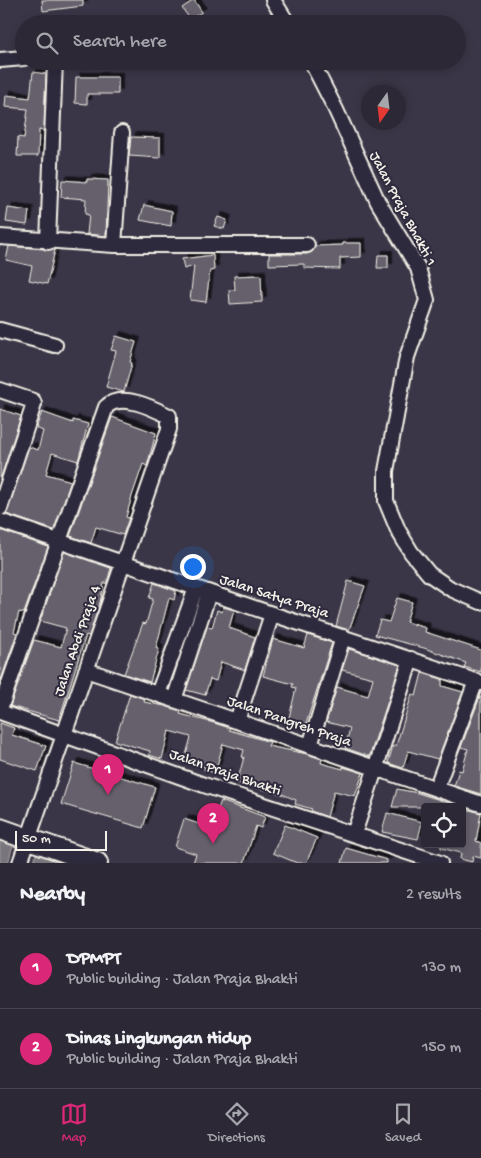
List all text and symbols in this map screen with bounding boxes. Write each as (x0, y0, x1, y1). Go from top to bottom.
search box (15, 15, 466, 70)
icon: search (33, 29, 61, 57)
text: Search here (73, 31, 167, 54)
north arrow (361, 85, 406, 130)
street label: Jalan Praja Bhakti 1 (364, 149, 440, 269)
your location (180, 554, 206, 580)
street label: Jalan Satya Praja (217, 571, 332, 623)
street label: Jalan Abdi Praja 4 (51, 583, 105, 699)
street label: Jalan Pangreh Praja (225, 692, 354, 752)
street label: Jalan Praja Bhakti (167, 745, 283, 801)
pin: 1 (92, 754, 124, 795)
pin: 2 (197, 803, 229, 844)
map controls (421, 803, 466, 848)
button: locate (421, 803, 466, 848)
scale bar (15, 828, 108, 851)
text: 50 m (22, 831, 51, 848)
text: Nearby (20, 883, 85, 908)
text: 2 results (406, 886, 461, 905)
text: DPMPT (67, 948, 121, 971)
text: 1 (33, 959, 39, 978)
text: 130 m (422, 959, 461, 978)
text: Public building · Jalan Praja Bhakti (67, 971, 298, 990)
text: Dinas Lingkungan Hidup (67, 1028, 251, 1051)
text: 2 (32, 1039, 40, 1058)
text: 150 m (422, 1039, 461, 1058)
text: Public building · Jalan Praja Bhakti (67, 1051, 298, 1070)
tab: Map (60, 1100, 88, 1147)
tab: Directions (208, 1100, 265, 1147)
tab: Saved (385, 1100, 421, 1147)

